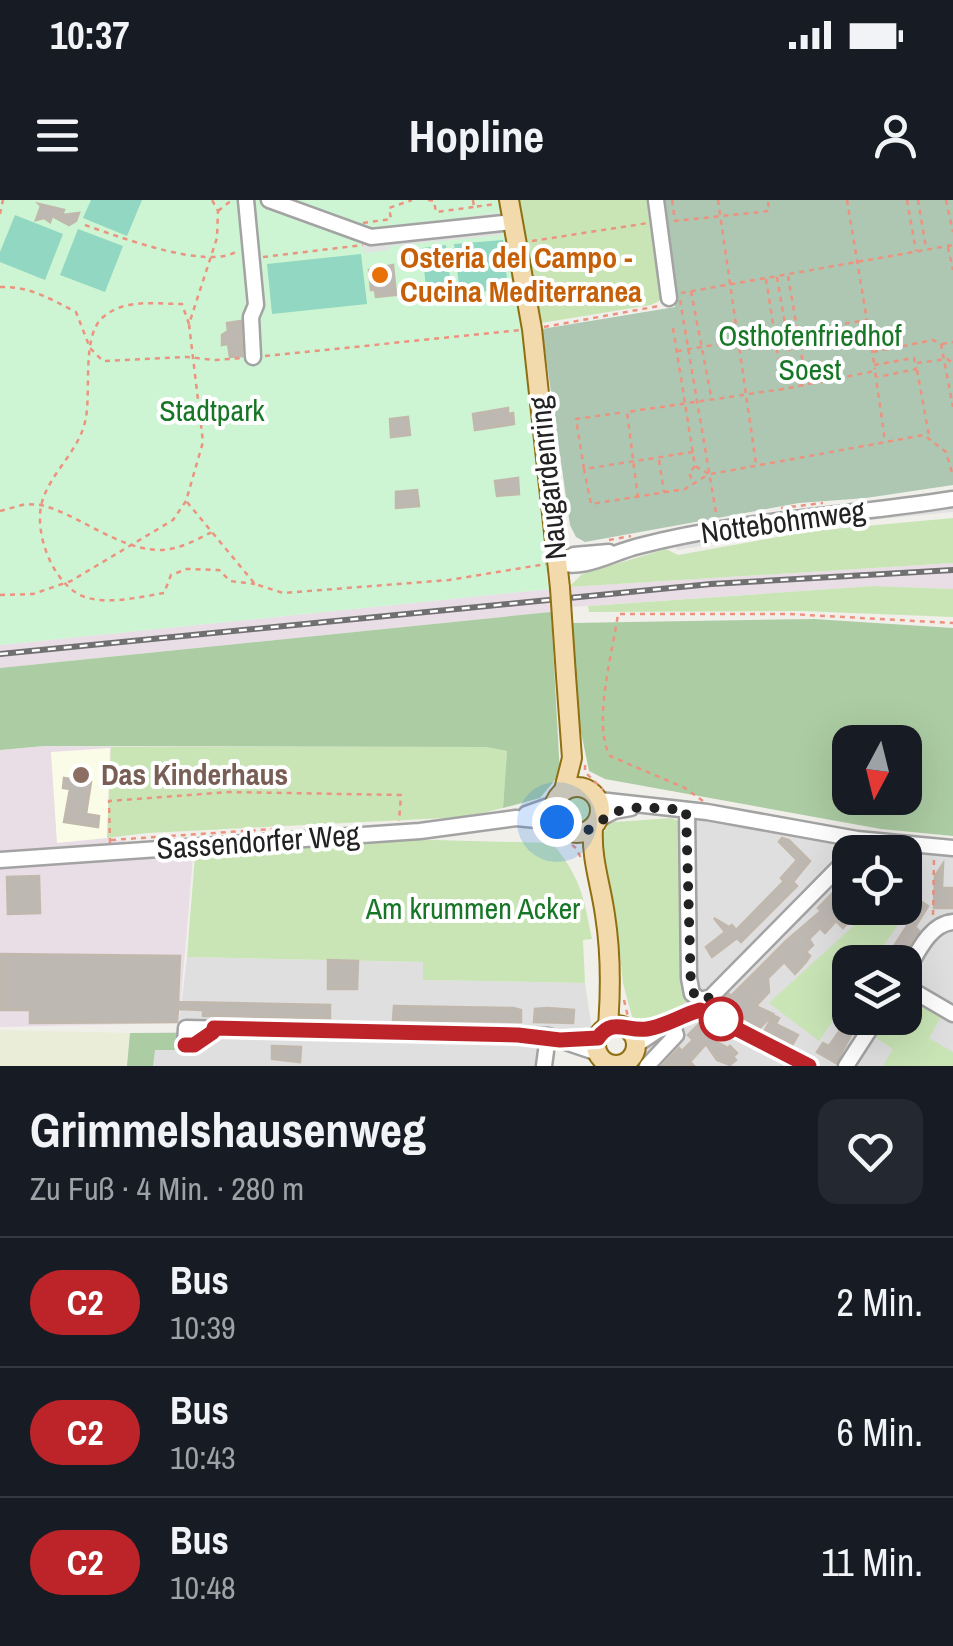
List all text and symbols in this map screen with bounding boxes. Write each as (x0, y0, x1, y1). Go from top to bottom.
text: 10:37 (50, 10, 130, 61)
text: Hopline (409, 105, 544, 166)
icon: menu (30, 108, 85, 163)
icon: person (868, 108, 923, 163)
place label: Osteria del Campo - Cucina Mediterranea (400, 237, 642, 311)
marker: Osteria del Campo - Cucina Mediterranea (369, 264, 391, 286)
park label: Osthofenfriedhof Soest (718, 315, 902, 389)
park label: Stadtpark (159, 390, 265, 430)
street label: Naugardenring (519, 394, 575, 562)
street label: Nottebohmweg (698, 490, 868, 552)
north arrow (832, 725, 922, 815)
map controls (832, 725, 922, 1035)
place label: Das Kinderhaus (101, 754, 288, 794)
marker: Das Kinderhaus (70, 764, 92, 786)
your location (532, 797, 582, 847)
street label: Sassendorfer Weg (155, 814, 361, 868)
button: locate (832, 835, 922, 925)
park label: Am krummen Acker (365, 888, 581, 928)
button: layers (832, 945, 922, 1035)
unlabelled marker (700, 998, 742, 1040)
text: Grimmelshausenweg (30, 1097, 426, 1162)
button: heart (818, 1099, 923, 1204)
text: Zu Fuß · 4 Min. · 280 m (30, 1167, 304, 1210)
text: Bus (170, 1255, 229, 1306)
text: 2 Min. (836, 1277, 923, 1328)
text: C2 (67, 1279, 103, 1326)
text: 10:39 (170, 1306, 236, 1349)
text: Bus (170, 1385, 229, 1436)
text: 6 Min. (836, 1407, 923, 1458)
text: C2 (67, 1409, 103, 1456)
text: 10:43 (170, 1436, 236, 1479)
text: Bus (170, 1515, 229, 1566)
text: 11 Min. (821, 1537, 923, 1588)
text: C2 (67, 1539, 103, 1586)
text: 10:48 (170, 1566, 236, 1609)

